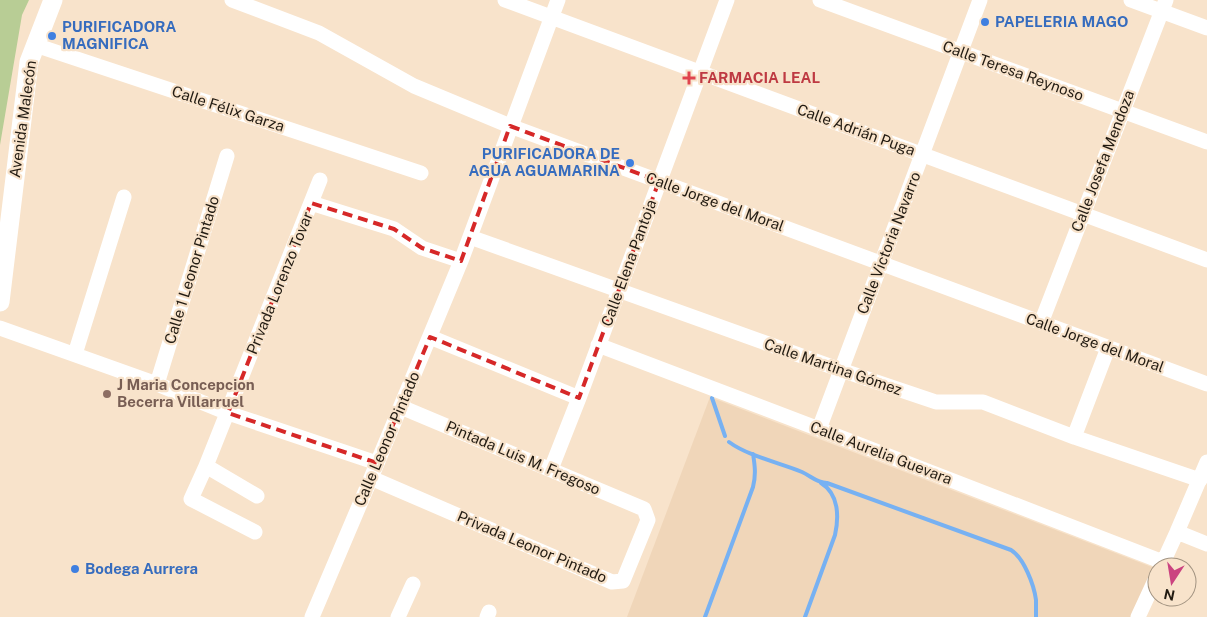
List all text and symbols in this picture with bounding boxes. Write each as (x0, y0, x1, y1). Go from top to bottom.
place label: PAPELERIA MAGO (995, 13, 1129, 30)
marker: PAPELERIA MAGO (979, 16, 991, 28)
place label: PURIFICADORA MAGNIFICA (62, 18, 177, 52)
marker: PURIFICADORA MAGNIFICA (46, 30, 58, 42)
street label: Calle Teresa Reynoso (940, 37, 1086, 104)
street label: Avenida Malecón (6, 59, 39, 179)
place label: FARMACIA LEAL (699, 69, 820, 86)
marker: FARMACIA LEAL (683, 72, 695, 84)
street label: Calle Félix Garza (170, 82, 287, 135)
street label: Calle Josefa Mendoza (1068, 88, 1137, 234)
street label: Calle Adrián Puga (795, 100, 917, 159)
place label: PURIFICADORA DE AGUA AGUAMARINA (468, 145, 620, 179)
marker: PURIFICADORA DE AGUA AGUAMARINA (624, 157, 636, 169)
street label: Calle Jorge del Moral (644, 169, 787, 234)
street label: Calle Victoria Navarro (854, 169, 924, 316)
street label: Calle 1 Leonor Pintado (161, 194, 222, 346)
street label: Calle Elena Pantoja (598, 197, 659, 329)
street label: Privada Lorenzo Tovar (243, 209, 316, 357)
street label: Calle Jorge del Moral (1024, 310, 1167, 375)
street label: Calle Martina Gómez (762, 335, 904, 398)
street label: Calle Leonor Pintado (351, 369, 423, 509)
place label: J Maria Concepcion Becerra Villarruel (117, 376, 255, 410)
marker: J Maria Concepcion Becerra Villarruel (101, 388, 113, 400)
street label: Pintada Luis M. Fregoso (443, 417, 603, 498)
street label: Calle Aurelia Guevara (808, 418, 954, 487)
street label: Privada Leonor Pintado (455, 507, 610, 586)
north arrow (1147, 557, 1197, 607)
place label: Bodega Aurrera (85, 560, 198, 577)
marker: Bodega Aurrera (69, 563, 81, 575)
text: N (1162, 586, 1176, 604)

